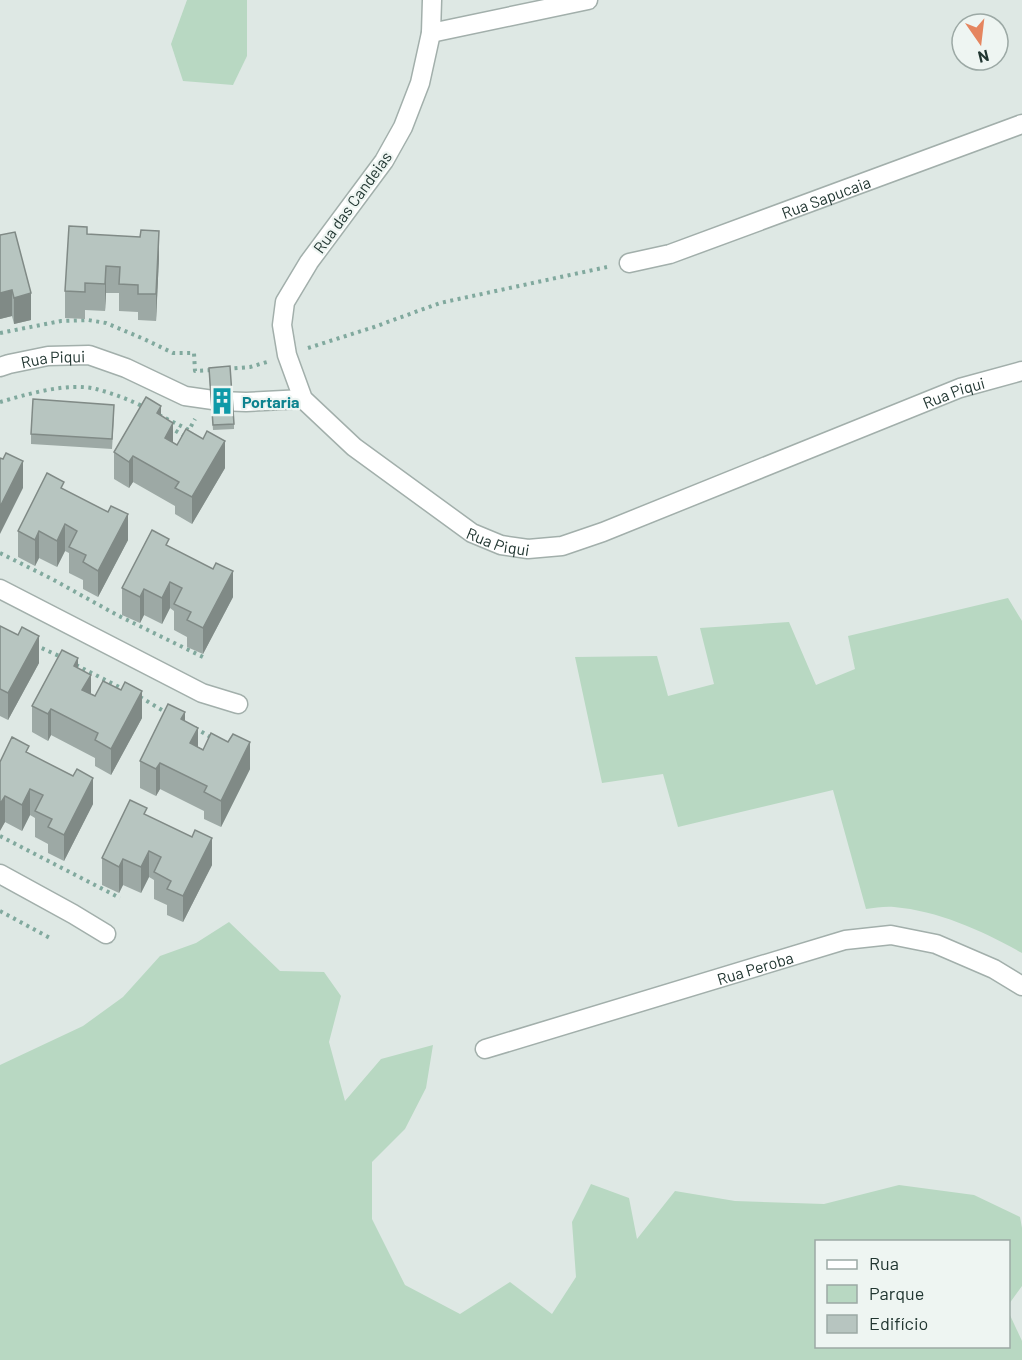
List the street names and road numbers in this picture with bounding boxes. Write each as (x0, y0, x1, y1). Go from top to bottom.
street label: Rua das Candeias (309, 147, 395, 257)
street label: Rua Sapucaia (779, 171, 873, 222)
street label: Rua Piqui (19, 346, 85, 371)
street label: Rua Piqui (920, 372, 987, 412)
street label: Rua Piqui (464, 522, 531, 559)
street label: Rua Peroba (714, 947, 795, 988)

